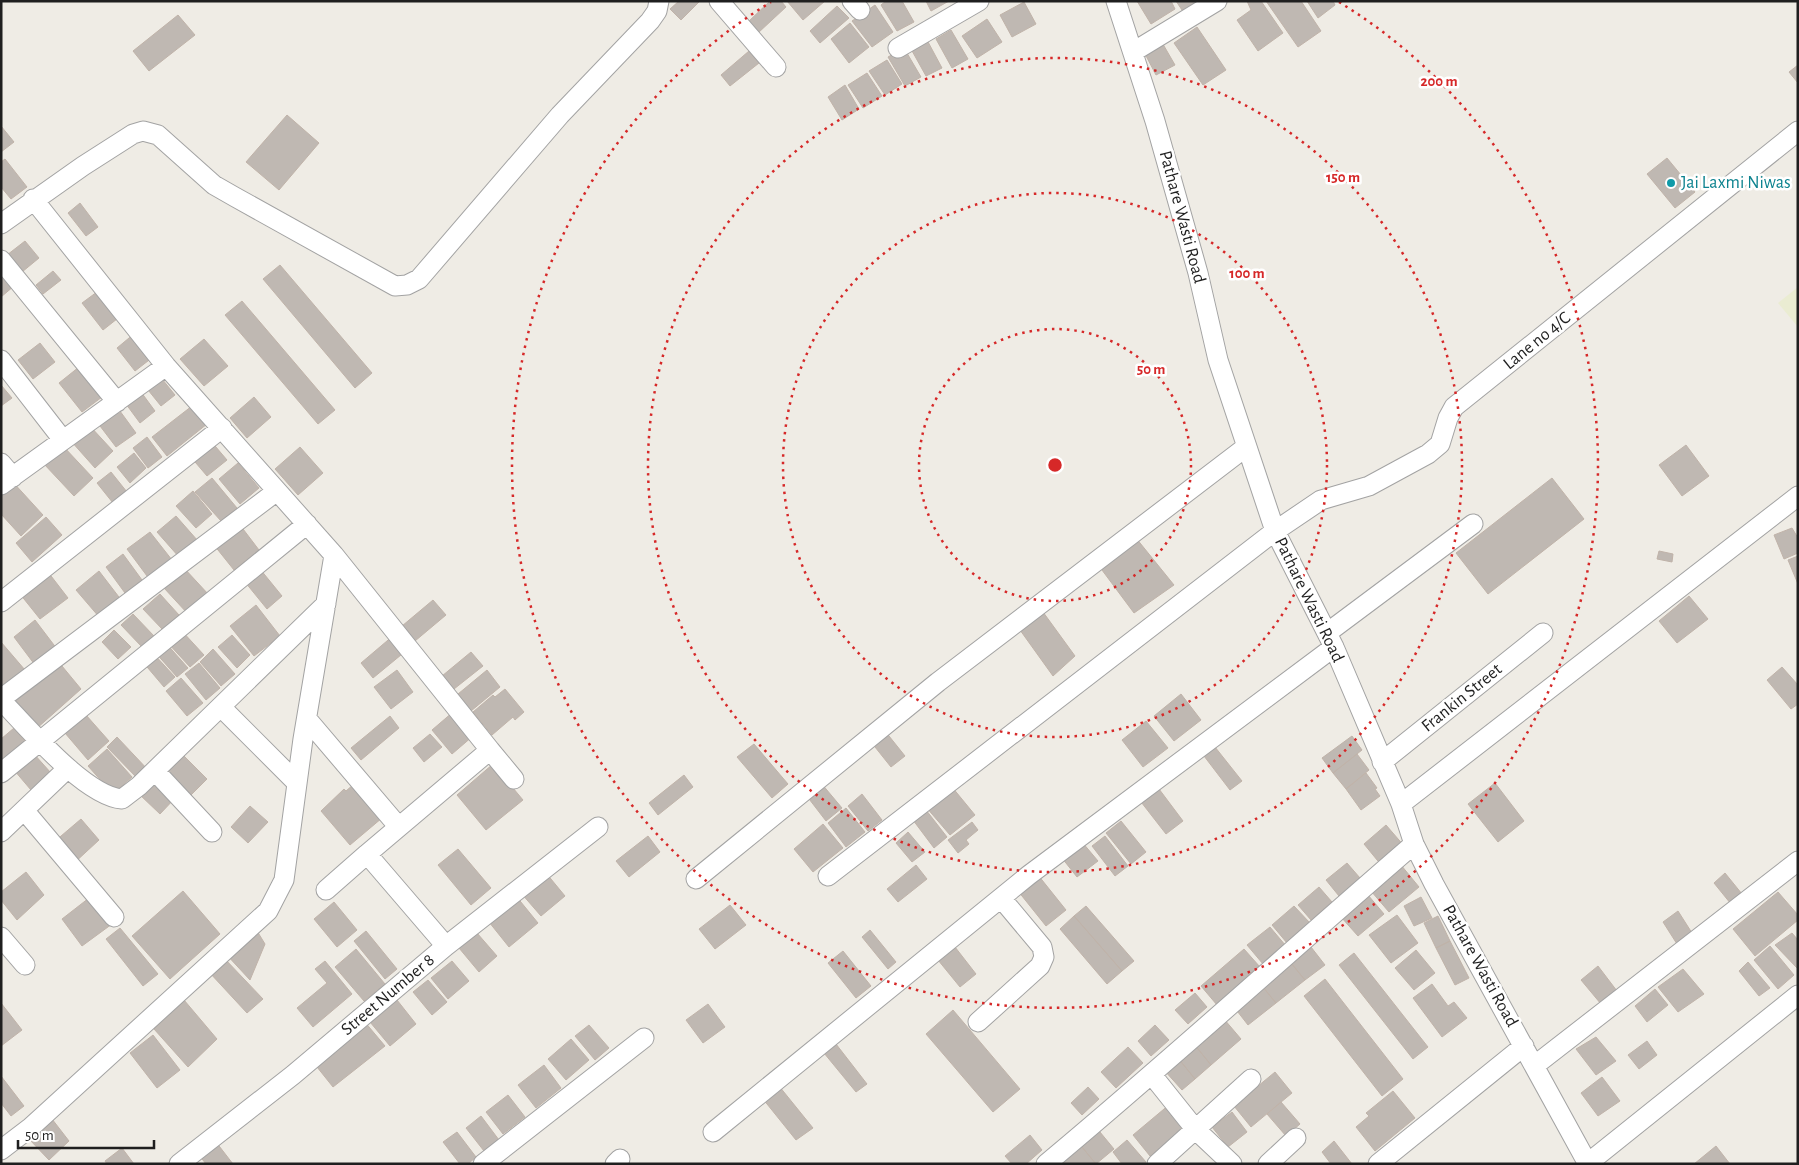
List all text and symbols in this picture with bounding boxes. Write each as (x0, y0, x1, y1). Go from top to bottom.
text: 200 m (1420, 74, 1458, 89)
street label: Pathare Wasti Road (1156, 149, 1208, 285)
text: 150 m (1326, 170, 1360, 185)
place label: Jai Laxmi Niwas (1681, 174, 1791, 192)
marker: Jai Laxmi Niwas (1665, 177, 1677, 189)
text: 100 m (1229, 266, 1265, 281)
street label: Lane no 4/C (1500, 309, 1574, 373)
text: 50 m (1137, 362, 1165, 377)
centre of rings (1046, 456, 1064, 474)
street label: Pathare Wasti Road (1271, 535, 1347, 665)
street label: Frankin Street (1418, 660, 1506, 736)
street label: Pathare Wasti Road (1439, 902, 1521, 1030)
street label: Street Number 8 (338, 951, 438, 1039)
scale bar (18, 1118, 154, 1150)
text: 50 m (25, 1128, 54, 1143)

